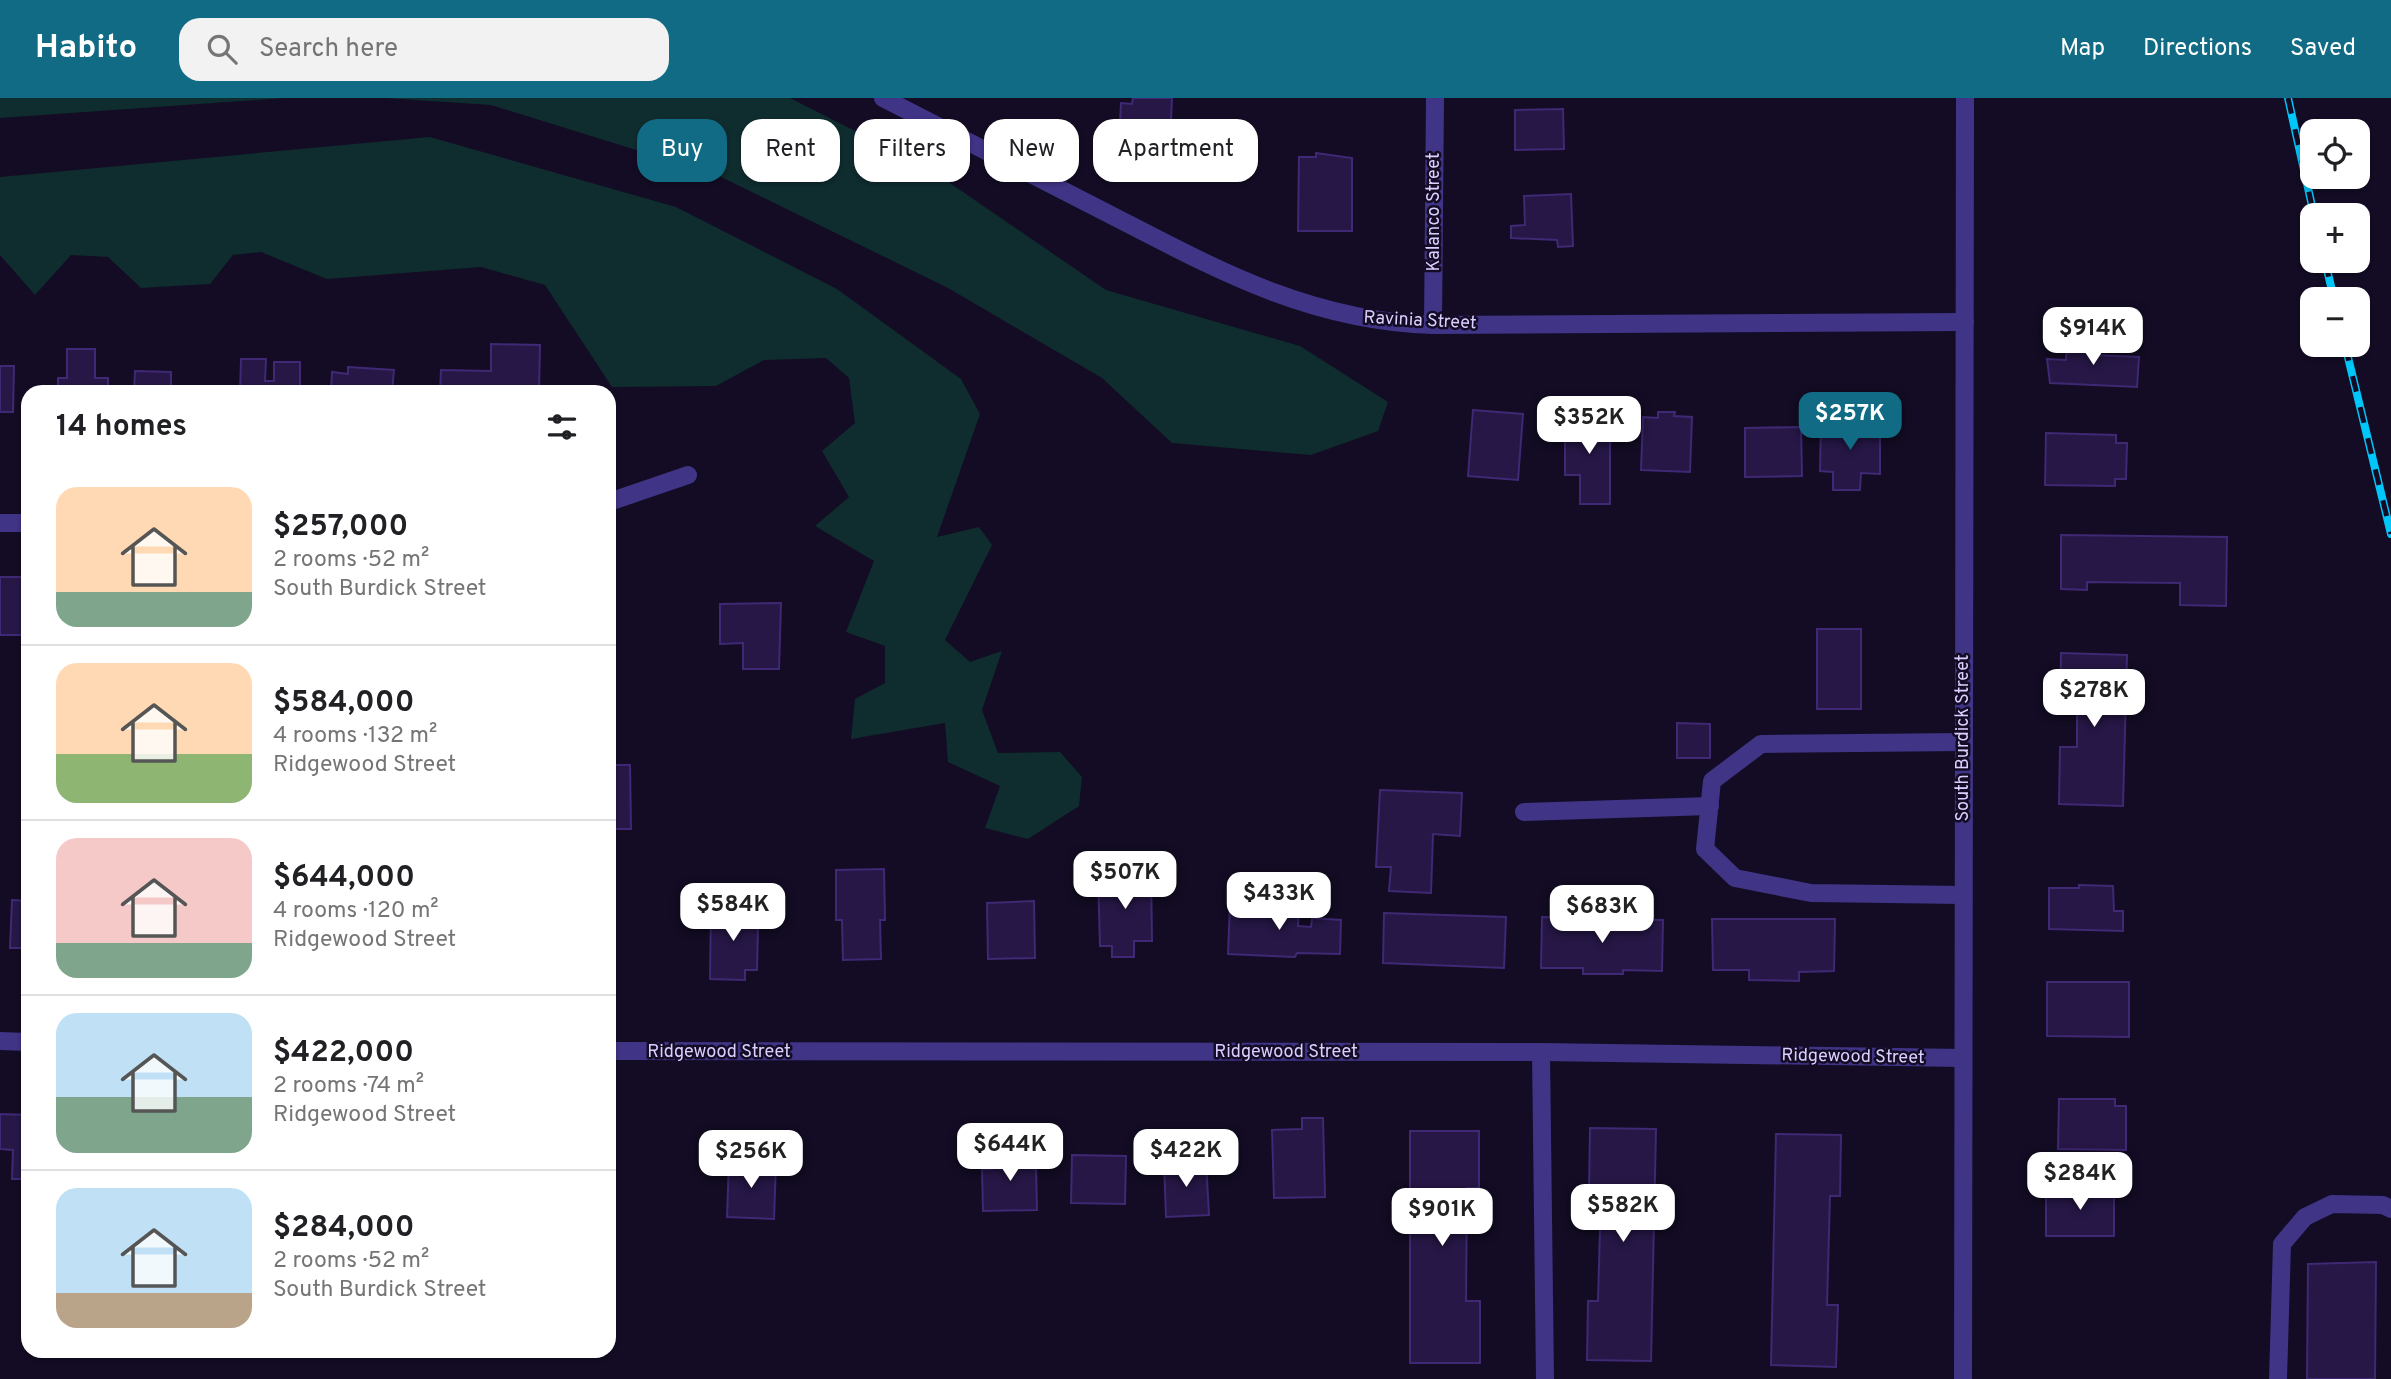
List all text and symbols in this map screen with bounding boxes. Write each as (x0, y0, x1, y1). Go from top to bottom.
search box (179, 18, 669, 81)
text: Habito (35, 28, 137, 70)
icon: search (203, 30, 241, 68)
text: Search here (259, 33, 398, 66)
text: Map (2060, 34, 2105, 64)
text: Directions (2143, 34, 2252, 64)
text: Saved (2290, 34, 2356, 64)
chip: Buy (637, 119, 727, 182)
chip: Rent (741, 119, 840, 182)
chip: Filters (854, 119, 970, 182)
chip: New (984, 119, 1079, 182)
chip: Apartment (1093, 119, 1258, 182)
map controls (2300, 119, 2370, 357)
button: locate (2300, 119, 2370, 189)
street label: Kalanco Street (1423, 153, 1446, 271)
button: + (2300, 203, 2370, 273)
button: − (2300, 287, 2370, 357)
street label: Ravinia Street (1363, 307, 1477, 335)
pin: $914K (2044, 308, 2142, 367)
text: $914K (2059, 315, 2127, 344)
pin: $257K (1801, 392, 1899, 452)
pin: $352K (1540, 396, 1638, 456)
text: $257K (1815, 400, 1885, 429)
text: $352K (1553, 404, 1625, 433)
icon: filters (543, 408, 581, 446)
text: 14 homes (56, 409, 187, 446)
text: $257,000 (273, 509, 408, 546)
icon: home (112, 515, 196, 599)
text: 2 rooms · 52 m² (273, 546, 429, 575)
text: South Burdick Street (273, 575, 487, 604)
street label: South Burdick Street (1952, 654, 1975, 822)
pin: $278K (2045, 670, 2143, 729)
text: $278K (2059, 677, 2129, 706)
text: $584,000 (273, 685, 414, 722)
icon: home (112, 691, 196, 775)
text: 4 rooms · 132 m² (273, 722, 437, 751)
text: Ridgewood Street (273, 751, 456, 780)
pin: $507K (1076, 852, 1174, 911)
text: $507K (1089, 859, 1161, 888)
text: $644,000 (273, 860, 415, 897)
icon: home (112, 866, 196, 950)
pin: $433K (1230, 872, 1328, 932)
text: $433K (1243, 880, 1315, 909)
pin: $584K (684, 884, 782, 943)
pin: $683K (1553, 886, 1651, 945)
text: $584K (696, 891, 770, 920)
text: $683K (1566, 893, 1638, 922)
text: 4 rooms · 120 m² (273, 897, 439, 926)
text: Ridgewood Street (273, 926, 456, 955)
text: $422,000 (273, 1035, 414, 1072)
icon: home (112, 1041, 196, 1125)
street label: Ridgewood Street (647, 1041, 791, 1064)
street label: Ridgewood Street (1214, 1041, 1358, 1064)
street label: Ridgewood Street (1781, 1044, 1925, 1070)
text: 2 rooms · 74 m² (273, 1072, 424, 1101)
text: Ridgewood Street (273, 1101, 456, 1130)
pin: $644K (961, 1124, 1059, 1183)
pin: $256K (702, 1130, 800, 1190)
pin: $422K (1137, 1130, 1235, 1189)
text: $644K (973, 1131, 1047, 1160)
text: $422K (1149, 1137, 1223, 1166)
text: $256K (715, 1138, 787, 1167)
pin: $284K (2031, 1152, 2129, 1212)
text: $284K (2043, 1160, 2117, 1189)
pin: $582K (1574, 1184, 1672, 1244)
pin: $901K (1393, 1188, 1491, 1248)
text: $582K (1587, 1192, 1659, 1221)
text: $901K (1408, 1196, 1476, 1225)
text: $284,000 (273, 1210, 414, 1247)
icon: home (112, 1216, 196, 1300)
text: 2 rooms · 52 m² (273, 1247, 429, 1276)
text: South Burdick Street (273, 1276, 487, 1305)

